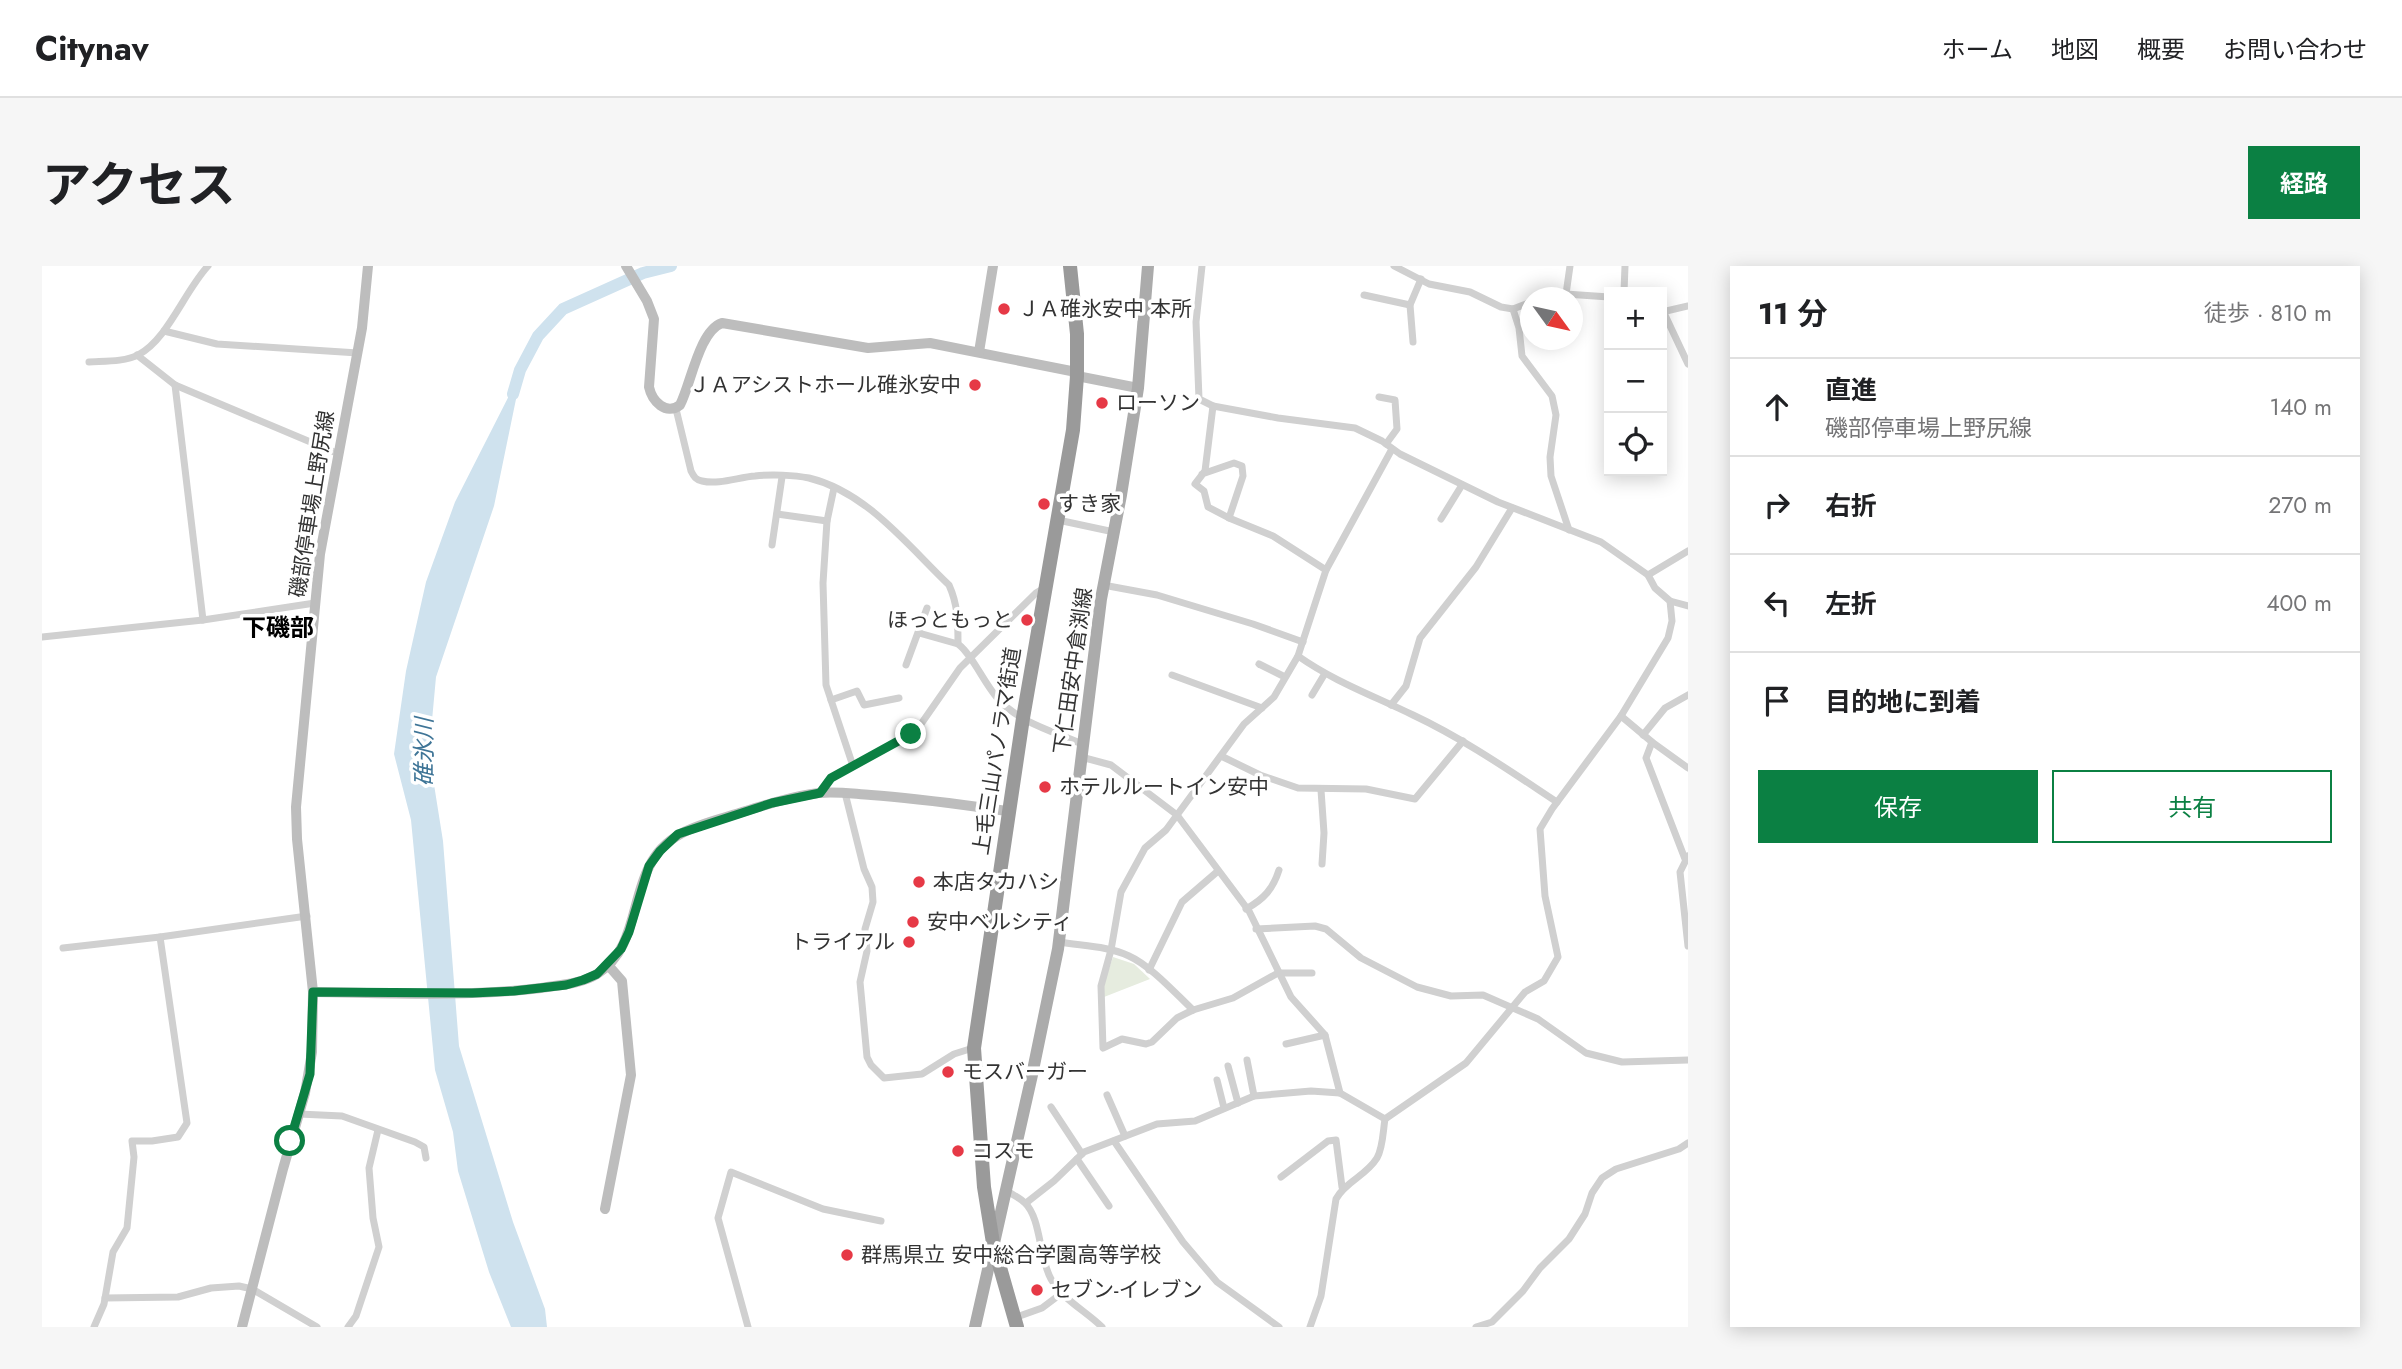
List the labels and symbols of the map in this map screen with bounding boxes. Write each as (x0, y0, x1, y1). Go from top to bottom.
north arrow (1520, 287, 1583, 350)
place label: ＪＡ碓氷安中 本所 (1018, 294, 1192, 324)
marker: ＪＡ碓氷安中 本所 (996, 301, 1012, 317)
place label: ＪＡアシストホール碓氷安中 (689, 370, 961, 400)
marker: ＪＡアシストホール碓氷安中 (967, 377, 983, 393)
place label: ローソン (1116, 388, 1200, 418)
marker: ローソン (1094, 395, 1110, 411)
street label: 磯部停車場上野尻線 (282, 408, 342, 600)
place label: すき家 (1058, 489, 1121, 519)
marker: すき家 (1036, 496, 1052, 512)
street label: 下仁田安中倉渕線 (1046, 586, 1100, 756)
place label: ほっともっと (887, 605, 1013, 635)
district label: 下磯部 (242, 610, 314, 645)
marker: ほっともっと (1019, 612, 1035, 628)
street label: 上毛三山パノラマ街道 (966, 645, 1028, 857)
water label: 碓氷川 (407, 715, 441, 787)
route end (895, 718, 926, 749)
place label: ホテルルートイン安中 (1059, 772, 1269, 802)
marker: ホテルルートイン安中 (1037, 779, 1053, 795)
place label: 本店タカハシ (933, 867, 1059, 897)
marker: 本店タカハシ (911, 874, 927, 890)
place label: 安中ベルシティ (927, 907, 1073, 937)
marker: 安中ベルシティ (905, 914, 921, 930)
place label: トライアル (790, 927, 895, 957)
marker: トライアル (901, 934, 917, 950)
place label: モスバーガー (962, 1057, 1088, 1087)
marker: モスバーガー (940, 1064, 956, 1080)
route start (274, 1125, 305, 1156)
place label: コスモ (972, 1136, 1035, 1166)
marker: コスモ (950, 1143, 966, 1159)
place label: 群馬県立 安中総合学園高等学校 (861, 1240, 1161, 1270)
marker: 群馬県立 安中総合学園高等学校 (839, 1247, 855, 1263)
place label: セブン-イレブン (1051, 1275, 1202, 1305)
marker: セブン-イレブン (1029, 1282, 1045, 1298)

